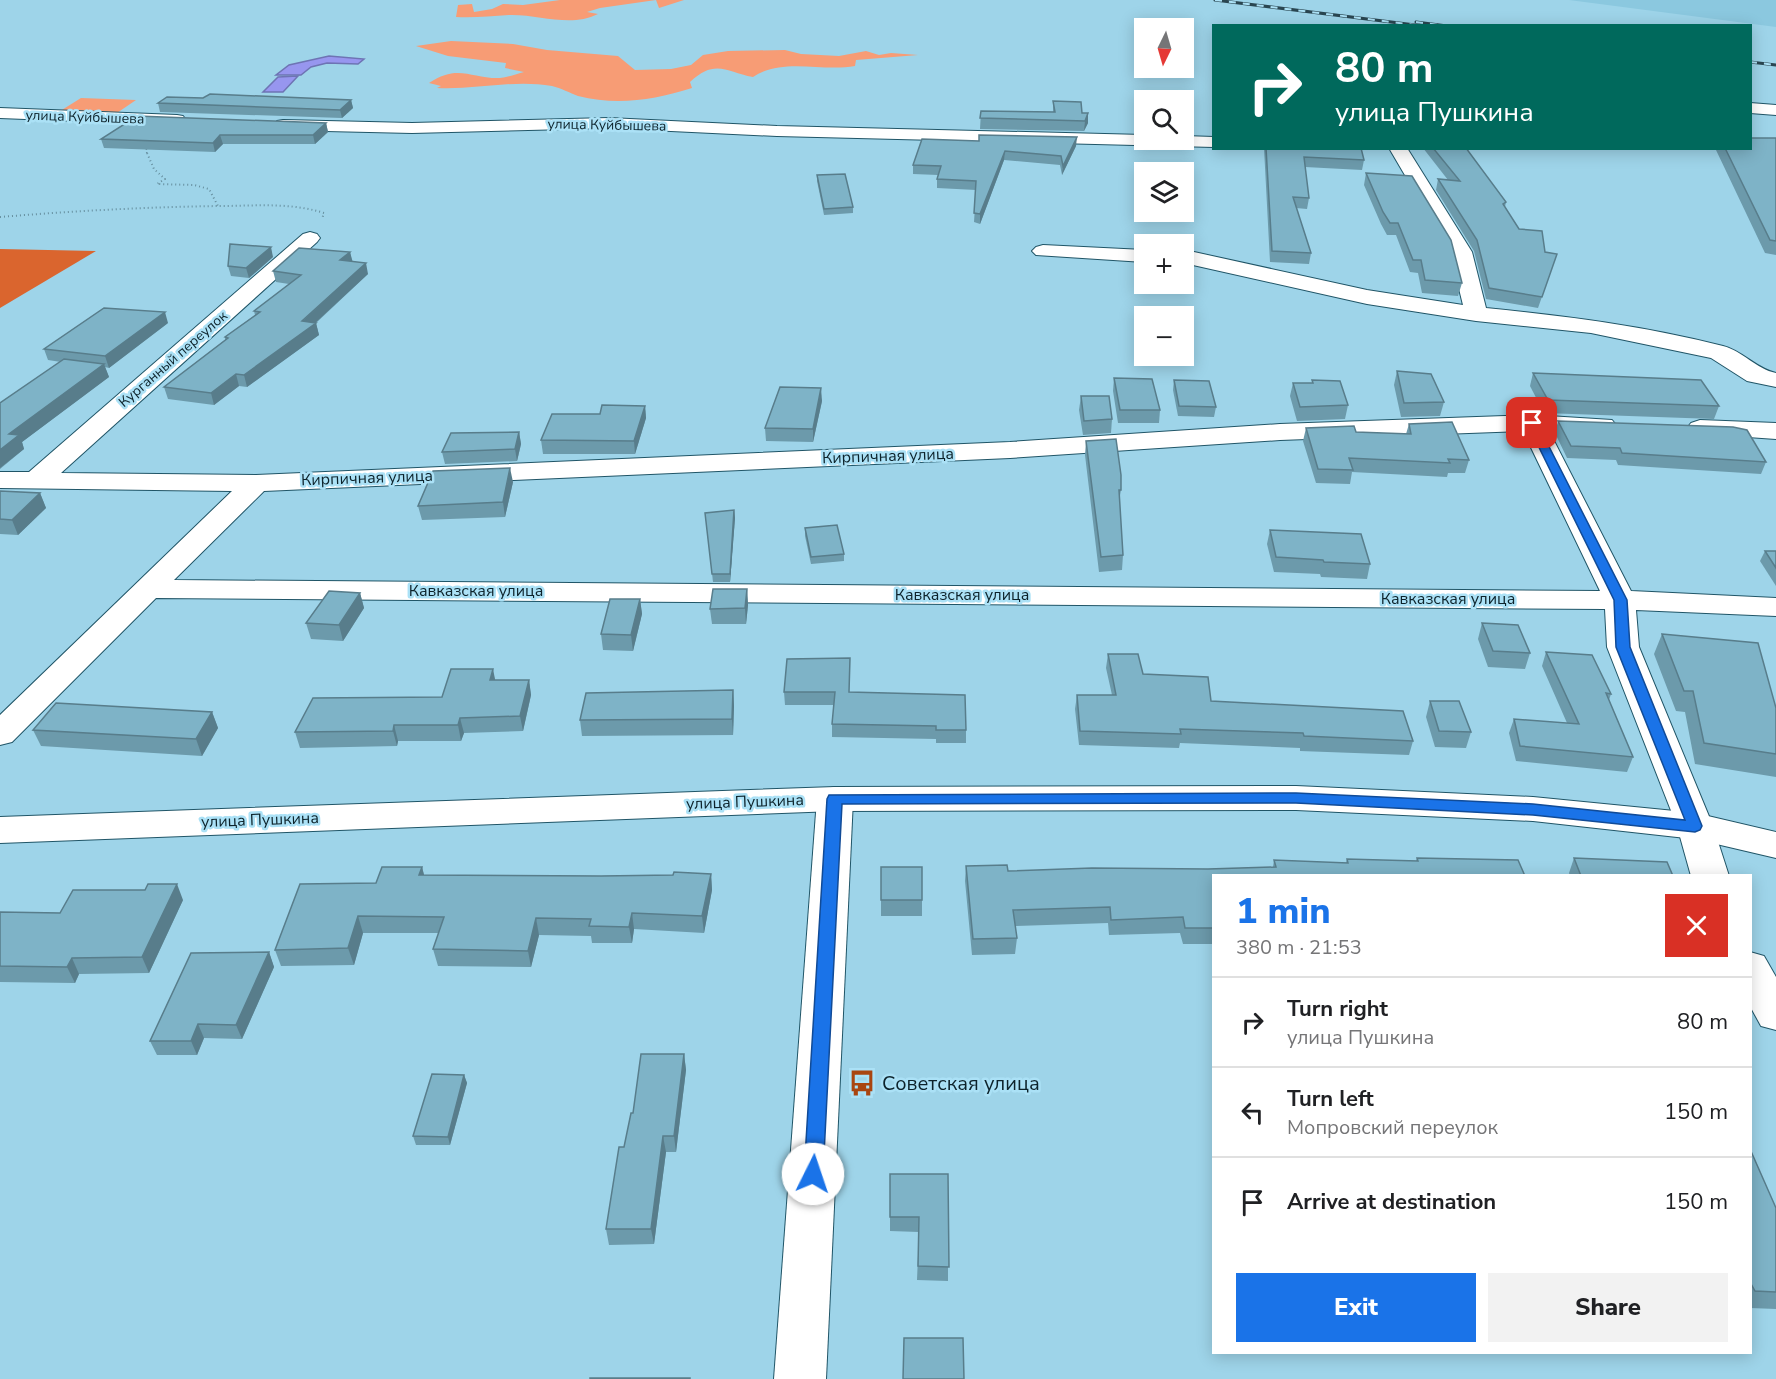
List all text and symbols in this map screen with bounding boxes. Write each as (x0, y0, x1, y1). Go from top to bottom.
north arrow (1134, 18, 1194, 78)
map controls (1134, 18, 1194, 366)
text: 80 m (1335, 40, 1434, 97)
icon: right (1236, 48, 1314, 126)
button: search (1134, 90, 1194, 150)
text: улица Пушкина (1335, 94, 1534, 131)
street label: улица Куйбышева (25, 105, 145, 129)
street label: улица Куйбышева (547, 114, 667, 136)
button: layers (1134, 162, 1194, 222)
button: + (1134, 234, 1194, 294)
street label: Курганный переулок (115, 306, 232, 411)
button: − (1134, 306, 1194, 366)
pin (1506, 397, 1557, 448)
icon: arrive (1515, 406, 1548, 439)
street label: Кирпичная улица (822, 443, 954, 469)
street label: Кирпичная улица (301, 465, 433, 491)
street label: Кавказская улица (409, 580, 543, 602)
street label: Кавказская улица (895, 584, 1029, 606)
street label: Кавказская улица (1381, 588, 1515, 610)
street label: улица Пушкина (686, 789, 804, 815)
street label: улица Пушкина (201, 807, 319, 833)
text: 1 min (1236, 887, 1331, 936)
button: close (1665, 894, 1728, 957)
text: 380 m · 21:53 (1236, 934, 1362, 961)
text: Turn right (1287, 994, 1388, 1024)
icon: right (1236, 1006, 1269, 1039)
text: 80 m (1677, 1007, 1728, 1037)
text: улица Пушкина (1287, 1024, 1434, 1051)
bus stop icon: Советская улица (847, 1068, 877, 1098)
place label: Советская улица (882, 1070, 1040, 1097)
text: Turn left (1287, 1084, 1374, 1114)
icon: left (1236, 1096, 1269, 1129)
text: 150 m (1664, 1097, 1728, 1127)
text: Мопровский переулок (1287, 1114, 1498, 1141)
position arrow (781, 1142, 845, 1206)
icon: arrive (1236, 1186, 1269, 1219)
text: Arrive at destination (1287, 1187, 1496, 1217)
text: 150 m (1664, 1187, 1728, 1217)
button: Exit (1236, 1273, 1476, 1342)
button: Share (1488, 1273, 1728, 1342)

